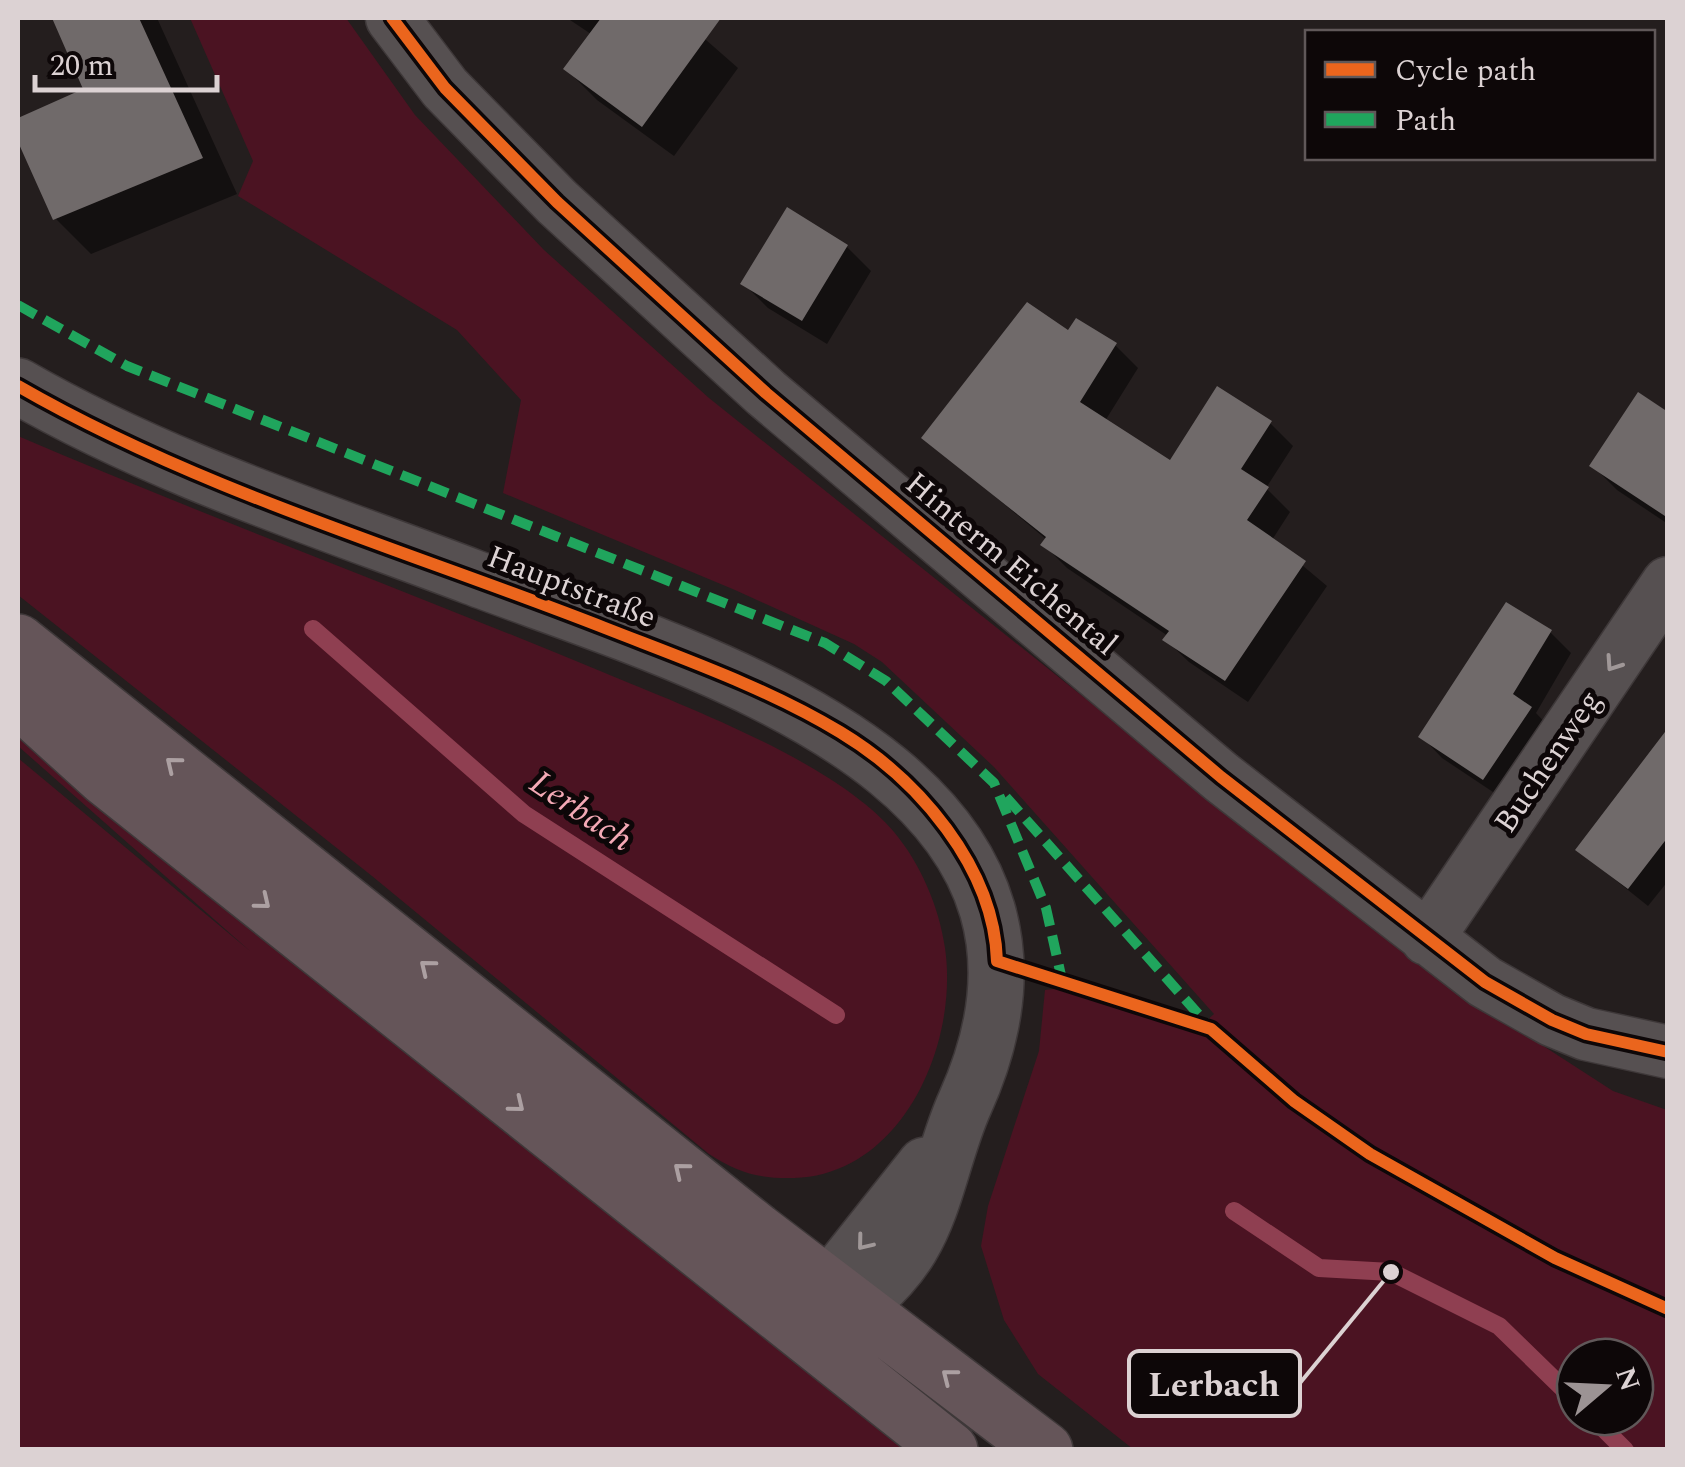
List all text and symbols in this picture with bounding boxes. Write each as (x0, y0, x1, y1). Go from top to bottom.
scale bar (35, 30, 218, 92)
legend (1305, 30, 1655, 160)
text: 20 m (50, 43, 113, 89)
text: Cycle path (1395, 48, 1536, 94)
text: Path (1395, 98, 1456, 144)
street label: Hinterm Eichental (894, 460, 1128, 668)
street label: Hauptstraße (480, 533, 663, 642)
one-way arrow (1607, 652, 1625, 671)
street label: Buchenweg (1482, 680, 1614, 843)
water label: Lerbach (519, 757, 644, 865)
one-way arrow (166, 758, 184, 776)
one-way arrow (252, 890, 270, 908)
one-way arrow (420, 961, 438, 979)
one-way arrow (505, 1094, 523, 1111)
one-way arrow (674, 1164, 692, 1182)
one-way arrow (858, 1232, 875, 1250)
north arrow (1555, 1337, 1655, 1437)
callout: Lerbach (1129, 1351, 1300, 1416)
text: Lerbach (1148, 1359, 1280, 1412)
text: N (1603, 1362, 1651, 1397)
one-way arrow (943, 1370, 961, 1387)

